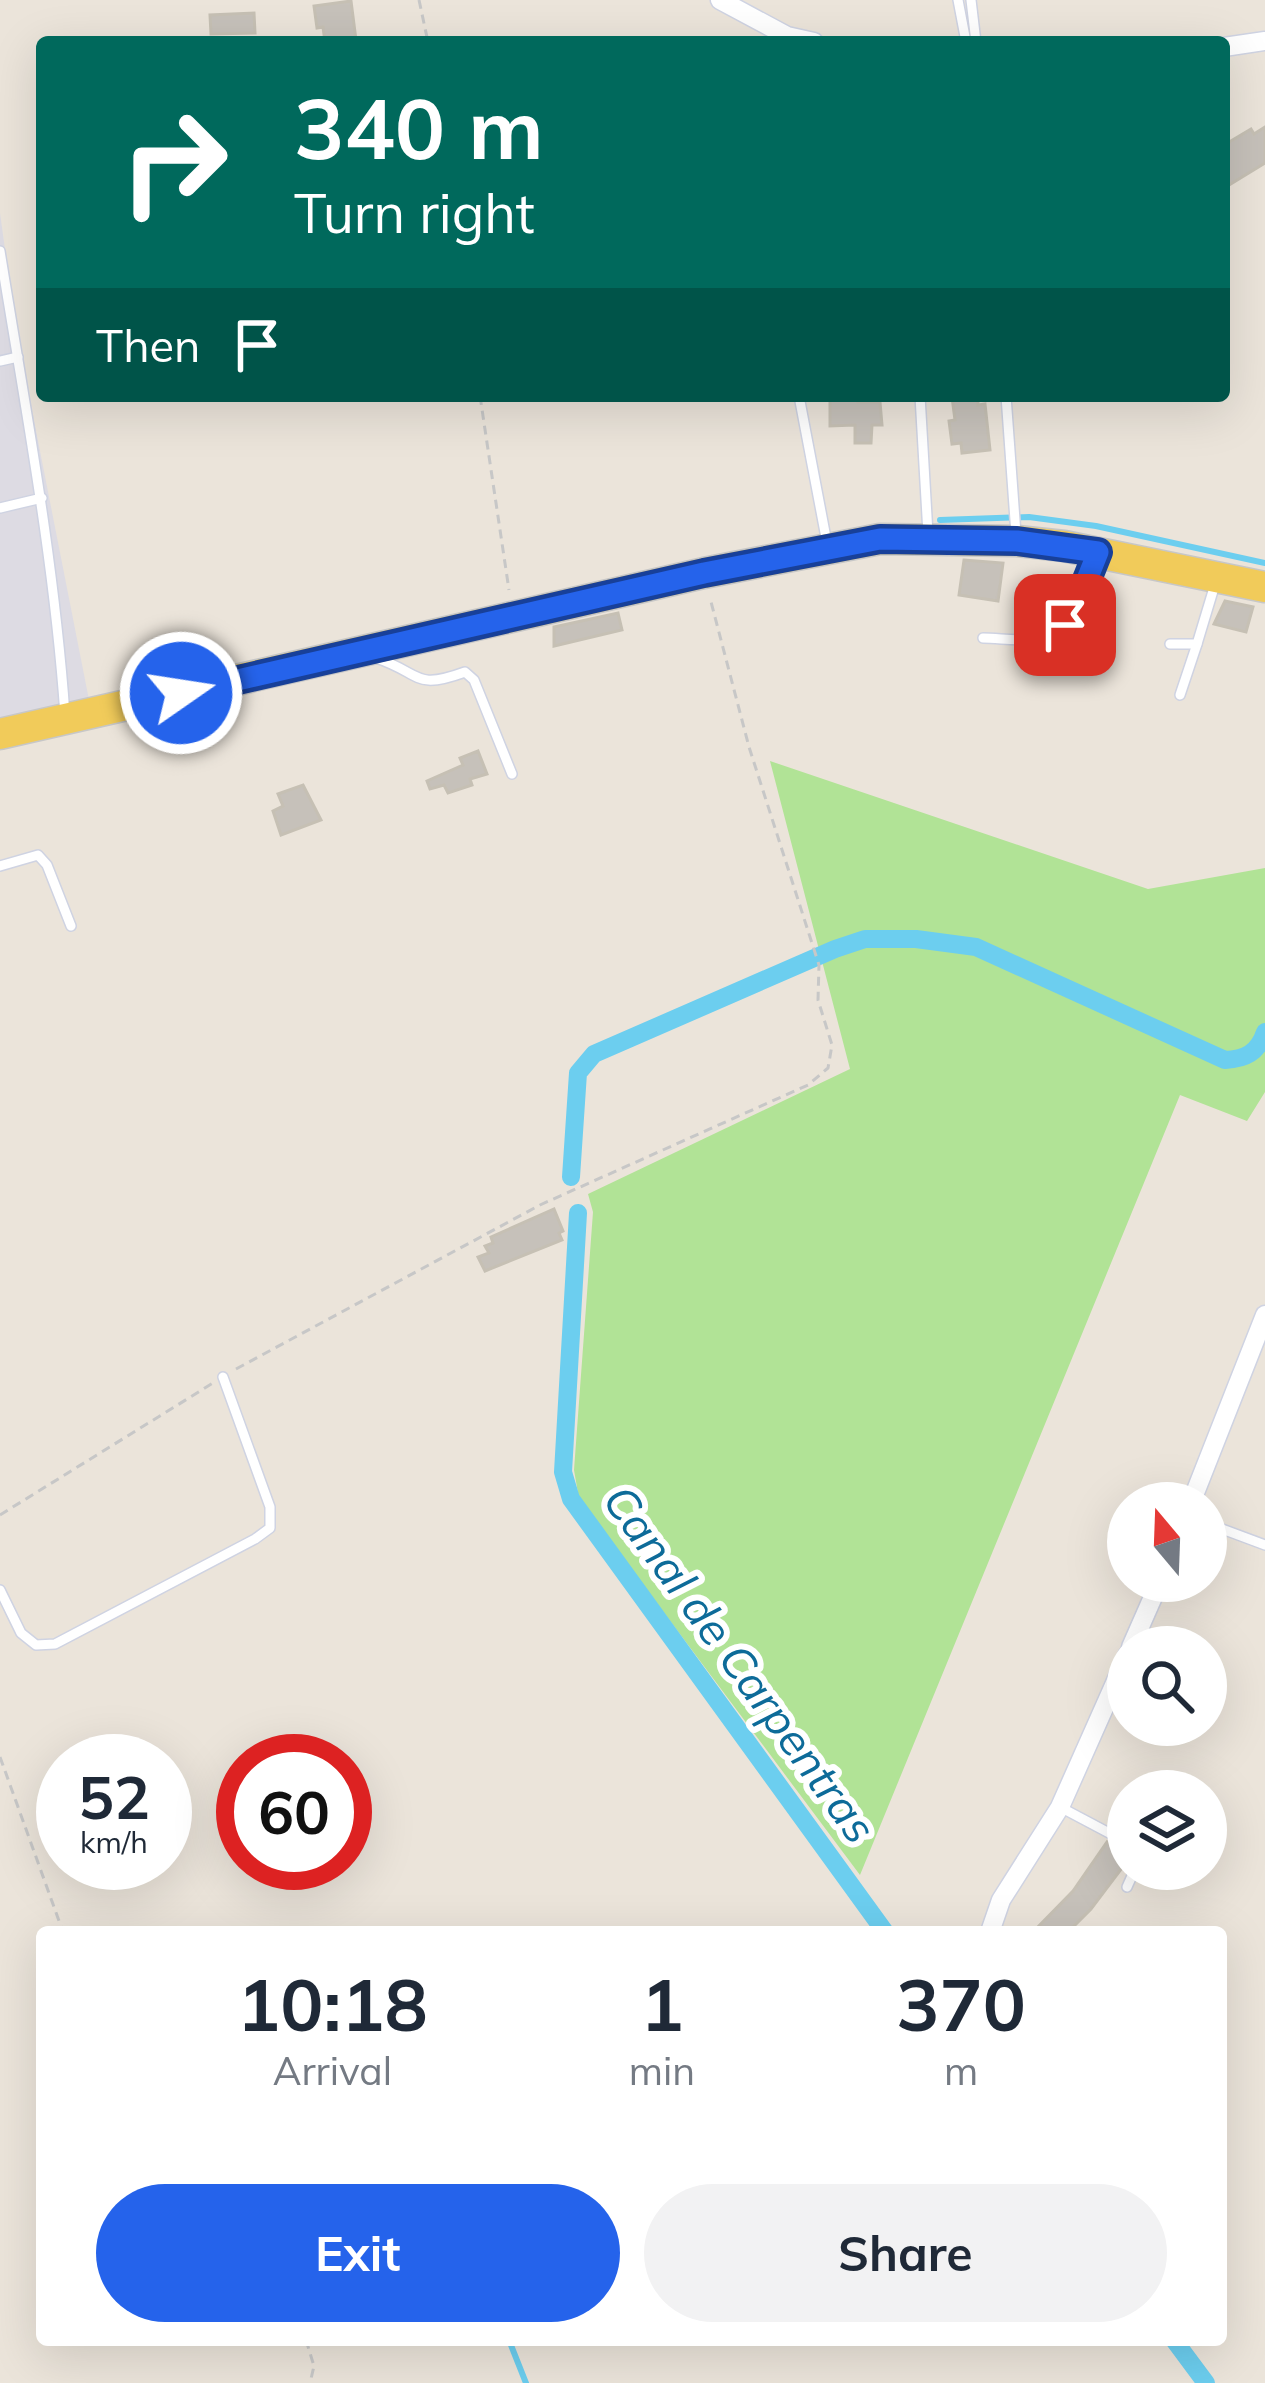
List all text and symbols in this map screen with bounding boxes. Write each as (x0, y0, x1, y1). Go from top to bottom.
text: 340 m (294, 75, 544, 180)
icon: right (96, 84, 252, 240)
text: Turn right (294, 179, 535, 247)
icon: arrive (224, 312, 290, 378)
text: Then (96, 317, 200, 373)
pin (1014, 574, 1116, 676)
icon: arrive (1032, 592, 1098, 658)
position arrow (118, 630, 244, 756)
water label: Canal de Carpentras (592, 1474, 889, 1853)
north arrow (1107, 1482, 1227, 1602)
map controls (1107, 1482, 1227, 1890)
button: search (1107, 1626, 1227, 1746)
speed limit sign: 60 (216, 1734, 372, 1890)
text: 52 (78, 1759, 150, 1834)
button: layers (1107, 1770, 1227, 1890)
text: km/h (80, 1823, 148, 1861)
text: 10:18 (237, 1959, 428, 2049)
text: 1 (640, 1959, 684, 2049)
text: 370 (896, 1959, 1026, 2049)
text: Arrival (273, 2046, 392, 2095)
text: min (629, 2046, 695, 2095)
text: m (944, 2046, 978, 2095)
button: Exit (96, 2184, 620, 2322)
button: Share (644, 2184, 1167, 2322)

